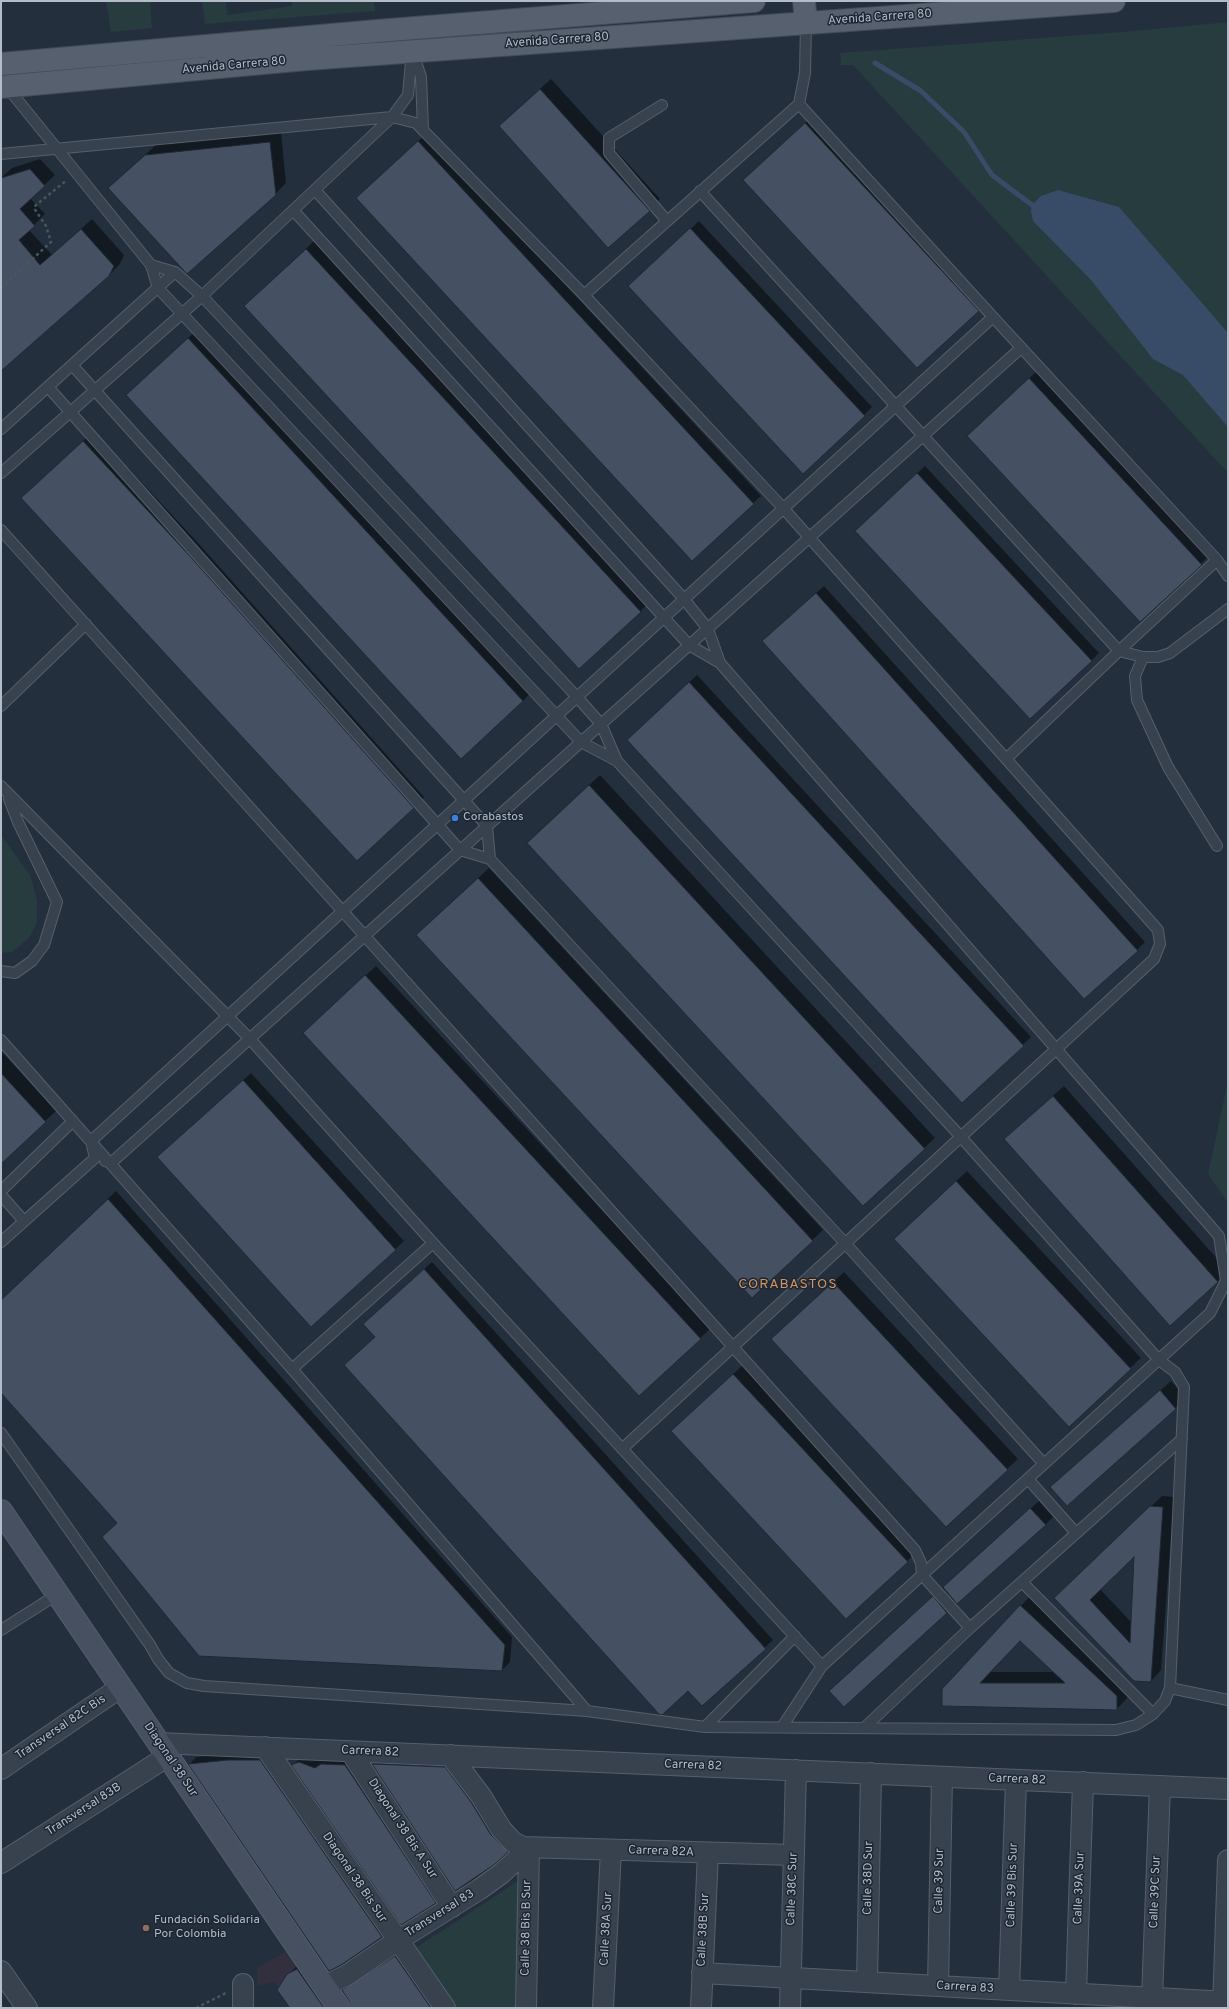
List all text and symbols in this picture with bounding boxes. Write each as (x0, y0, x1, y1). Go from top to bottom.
street label: Avenida Carrera 80 (828, 7, 932, 29)
street label: Avenida Carrera 80 (505, 30, 609, 52)
street label: Avenida Carrera 80 (181, 54, 287, 78)
place label: Corabastos (463, 811, 524, 825)
marker: Corabastos (450, 813, 460, 823)
district label: CORABASTOS (738, 1277, 838, 1293)
street label: Transversal 82C Bis (13, 1693, 109, 1763)
street label: Diagonal 38 Sur (140, 1720, 200, 1800)
street label: Carrera 82 (341, 1744, 399, 1760)
street label: Carrera 82 (664, 1758, 722, 1774)
street label: Carrera 82 (988, 1772, 1046, 1788)
street label: Diagonal 38 Bis A Sur (364, 1776, 440, 1882)
street label: Transversal 83B (44, 1780, 124, 1840)
street label: Diagonal 38 Bis Sur (319, 1830, 389, 1926)
street label: Calle 38D Sur (861, 1841, 877, 1915)
street label: Calle 39 Bis Sur (1004, 1842, 1022, 1928)
street label: Carrera 82A (628, 1844, 694, 1860)
street label: Calle 39 Sur (932, 1848, 948, 1914)
street label: Calle 39A Sur (1072, 1851, 1088, 1925)
street label: Calle 38C Sur (785, 1852, 801, 1926)
street label: Calle 39C Sur (1148, 1855, 1164, 1929)
street label: Calle 38 Bis B Sur (519, 1880, 535, 1976)
street label: Transversal 83 (403, 1887, 477, 1941)
street label: Calle 38A Sur (598, 1892, 616, 1966)
street label: Calle 38B Sur (695, 1893, 713, 1967)
place label: Fundación Solidaria Por Colombia (154, 1914, 260, 1942)
marker: Fundación Solidaria Por Colombia (141, 1923, 151, 1933)
street label: Carrera 83 (936, 1979, 994, 1997)

